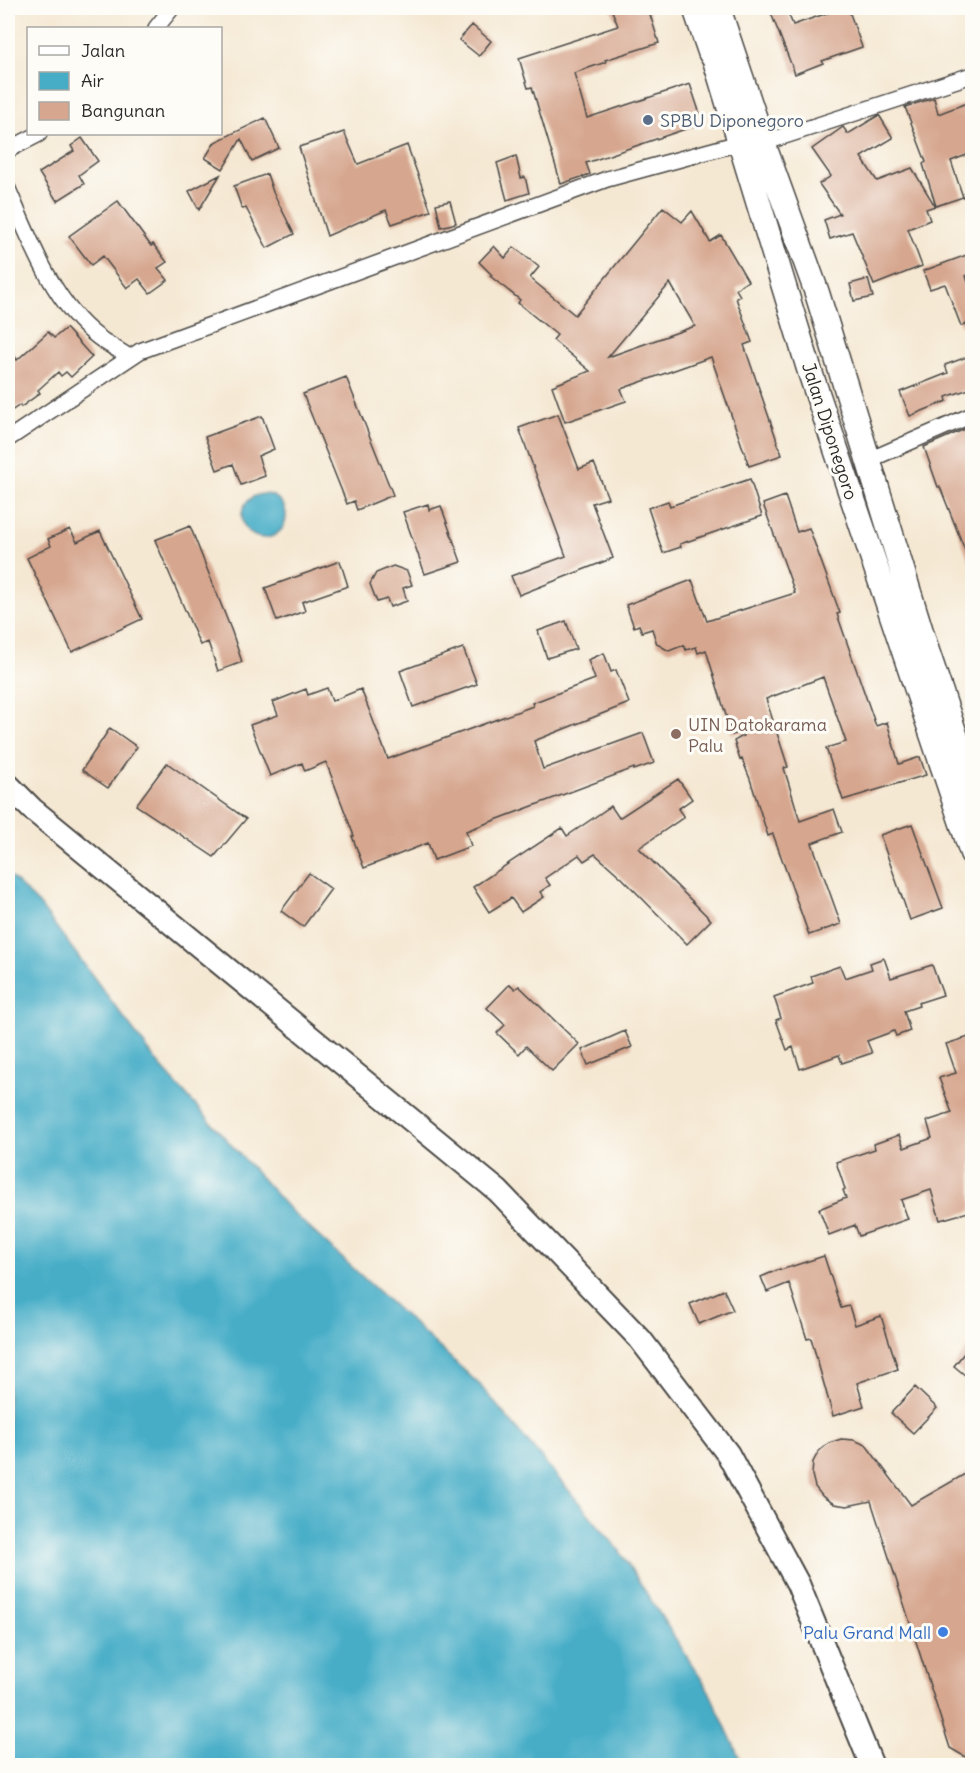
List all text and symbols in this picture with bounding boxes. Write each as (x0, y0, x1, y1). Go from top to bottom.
legend (27, 27, 222, 135)
text: Jalan (81, 39, 125, 62)
text: Air (81, 69, 105, 92)
text: Bangunan (81, 99, 165, 122)
place label: SPBU Diponegoro (660, 109, 804, 132)
marker: SPBU Diponegoro (641, 113, 655, 127)
street label: Jalan Diponegoro (797, 359, 863, 503)
place label: UIN Datokarama Palu (688, 713, 827, 757)
marker: UIN Datokarama Palu (669, 727, 683, 741)
place label: Palu Grand Mall (803, 1621, 931, 1644)
marker: Palu Grand Mall (936, 1625, 950, 1639)

